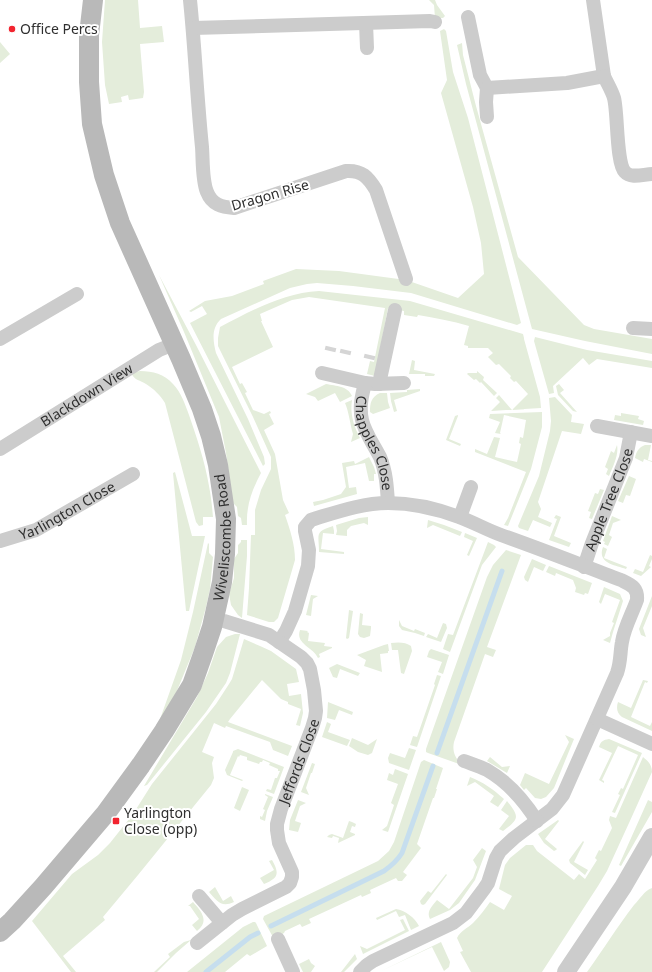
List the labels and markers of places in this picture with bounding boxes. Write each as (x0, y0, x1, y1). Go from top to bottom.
place label: Office Percs (20, 19, 98, 38)
marker: Office Percs (7, 24, 17, 34)
place label: Yarlington Close (opp) (124, 803, 197, 838)
marker: Yarlington Close (opp) (111, 816, 121, 826)

